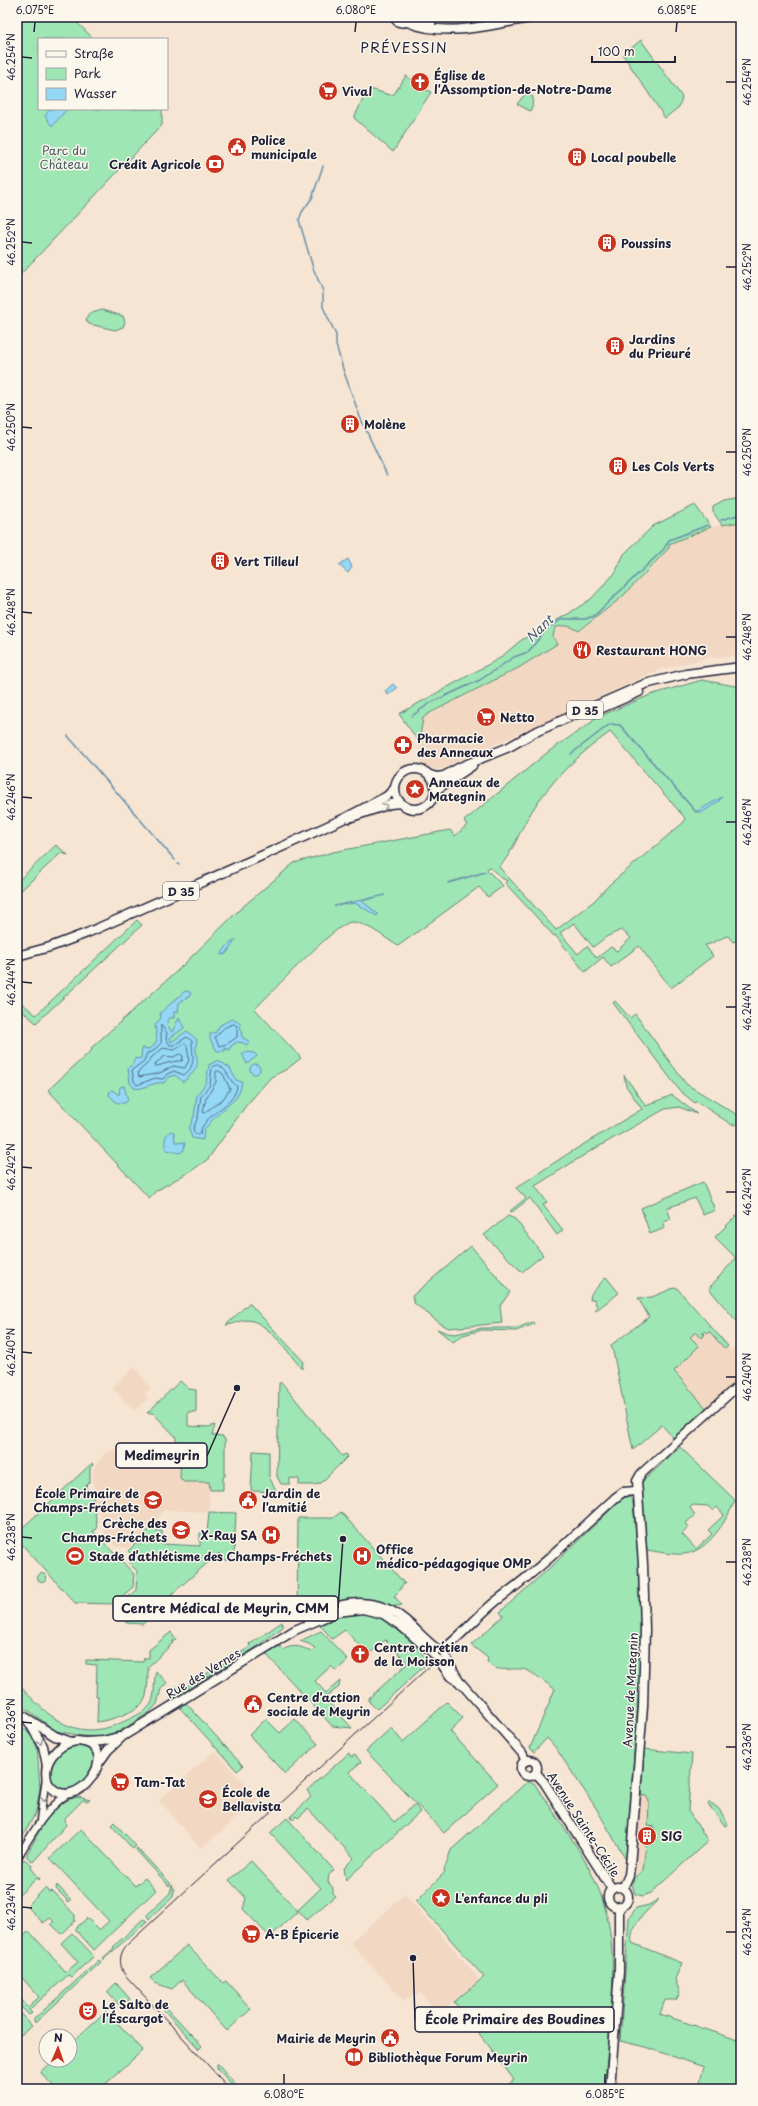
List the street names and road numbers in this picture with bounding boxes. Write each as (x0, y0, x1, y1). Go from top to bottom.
road number: D 35 (567, 701, 603, 719)
road number: D 35 (163, 882, 199, 900)
street label: Avenue de Mategnin (618, 1632, 642, 1748)
street label: Rue des Vernes (162, 1643, 244, 1702)
street label: Avenue Sainte-Cécile (543, 1768, 625, 1880)

